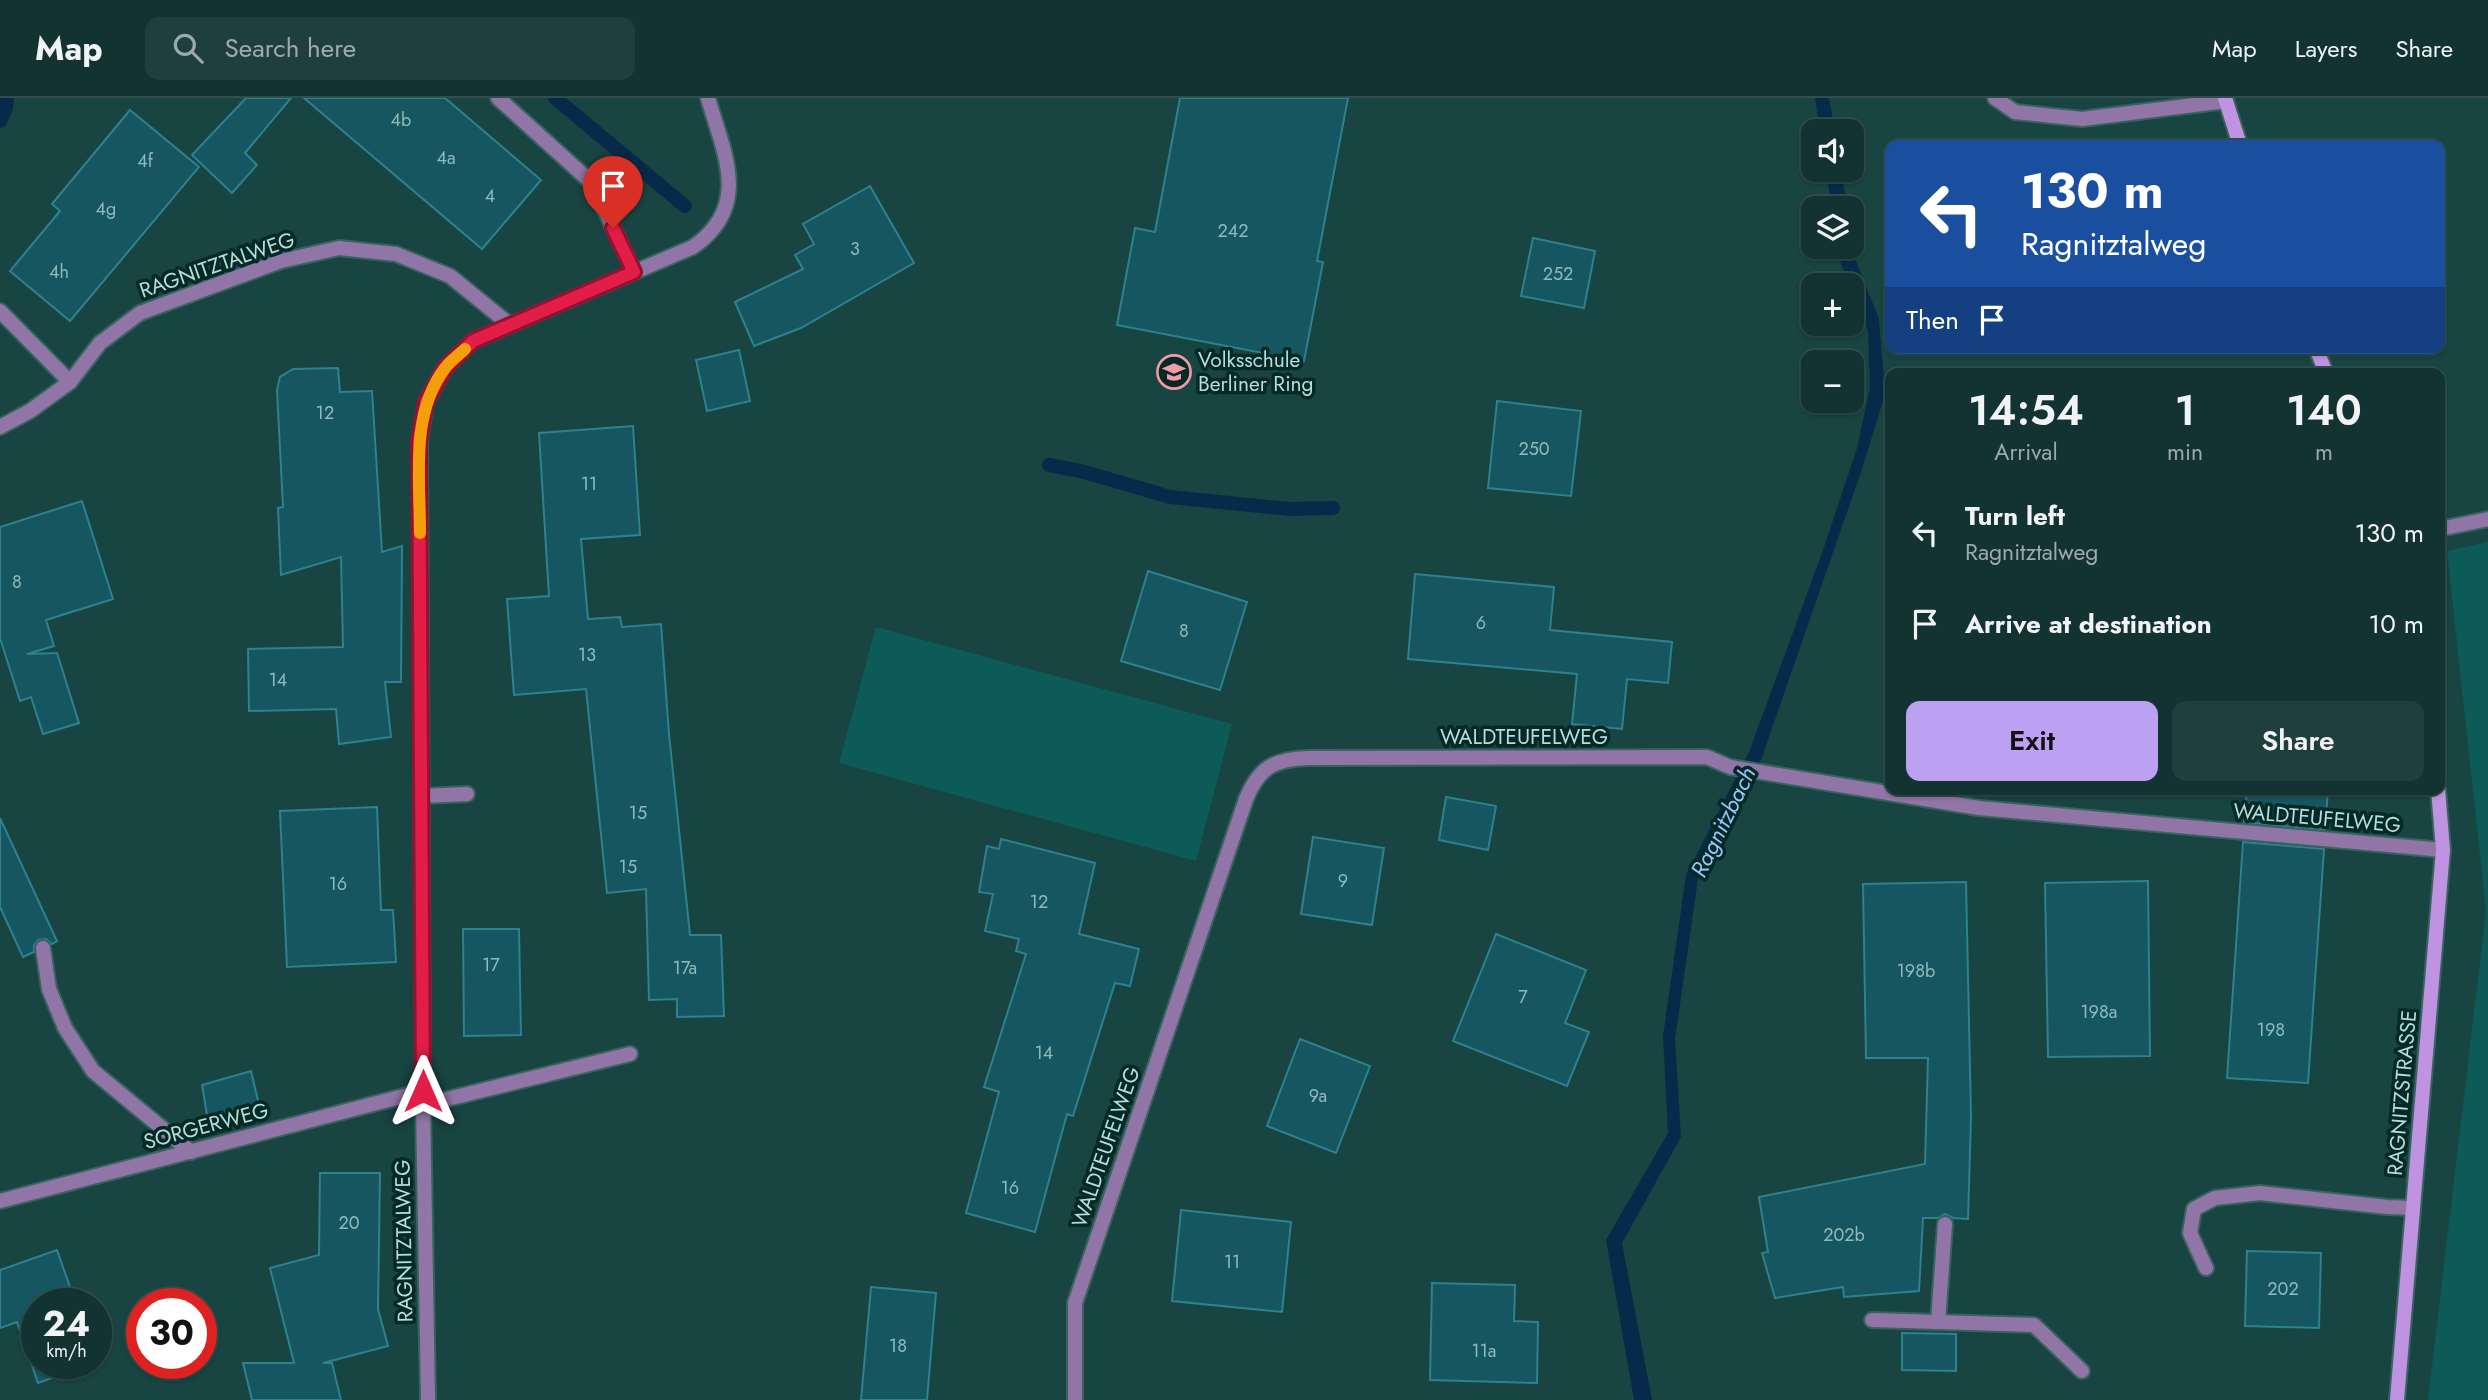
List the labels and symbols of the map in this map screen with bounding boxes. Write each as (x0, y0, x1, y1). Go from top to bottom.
house number: 4b (391, 107, 411, 133)
house number: 4a (436, 145, 456, 171)
house number: 4f (137, 148, 154, 174)
pin (583, 156, 643, 228)
house number: 4 (485, 183, 495, 209)
house number: 4g (96, 196, 116, 222)
house number: 242 (1218, 218, 1248, 244)
street label: RAGNITZTALWEG (135, 224, 299, 306)
house number: 3 (850, 236, 860, 262)
house number: 4h (49, 259, 69, 285)
house number: 252 (1543, 261, 1573, 287)
place label: Volksschule Berliner Ring (1198, 345, 1314, 399)
school or university icon: Volksschule Berliner Ring (1155, 353, 1193, 391)
house number: 12 (316, 400, 334, 426)
house number: 250 (1518, 436, 1550, 462)
house number: 11 (581, 471, 597, 497)
house number: 8 (12, 569, 22, 595)
house number: 6 (1476, 610, 1486, 636)
house number: 8 (1179, 618, 1189, 644)
house number: 13 (578, 642, 596, 668)
house number: 14 (269, 667, 287, 693)
street label: WALDTEUFELWEG (1440, 722, 1608, 752)
water label: Ragnitzbach (1682, 761, 1764, 883)
street label: WALDTEUFELWEG (2232, 796, 2402, 840)
house number: 15 (629, 800, 647, 826)
house number: 15 (619, 854, 637, 880)
house number: 9 (1338, 868, 1348, 894)
house number: 16 (329, 871, 347, 897)
house number: 12 (1030, 889, 1048, 915)
house number: 17 (482, 952, 500, 978)
house number: 17a (673, 955, 697, 981)
house number: 198b (1897, 958, 1935, 984)
house number: 7 (1518, 984, 1528, 1010)
house number: 198a (2081, 999, 2117, 1025)
street label: RAGNITZSTRASSE (2380, 1009, 2424, 1177)
house number: 198 (2257, 1017, 2285, 1043)
house number: 14 (1035, 1040, 1053, 1066)
position arrow (386, 1054, 460, 1128)
street label: WALDTEUFELWEG (1064, 1063, 1148, 1231)
house number: 9a (1309, 1083, 1327, 1109)
street label: SORGERWEG (140, 1095, 272, 1157)
street label: RAGNITZTALWEG (388, 1159, 420, 1323)
house number: 16 (1001, 1175, 1019, 1201)
house number: 20 (338, 1210, 360, 1236)
house number: 202b (1823, 1222, 1865, 1248)
house number: 11 (1224, 1249, 1240, 1275)
house number: 202 (2267, 1276, 2299, 1302)
speed limit sign: 30 (126, 1288, 217, 1379)
house number: 18 (889, 1333, 907, 1359)
house number: 11a (1472, 1338, 1496, 1364)

